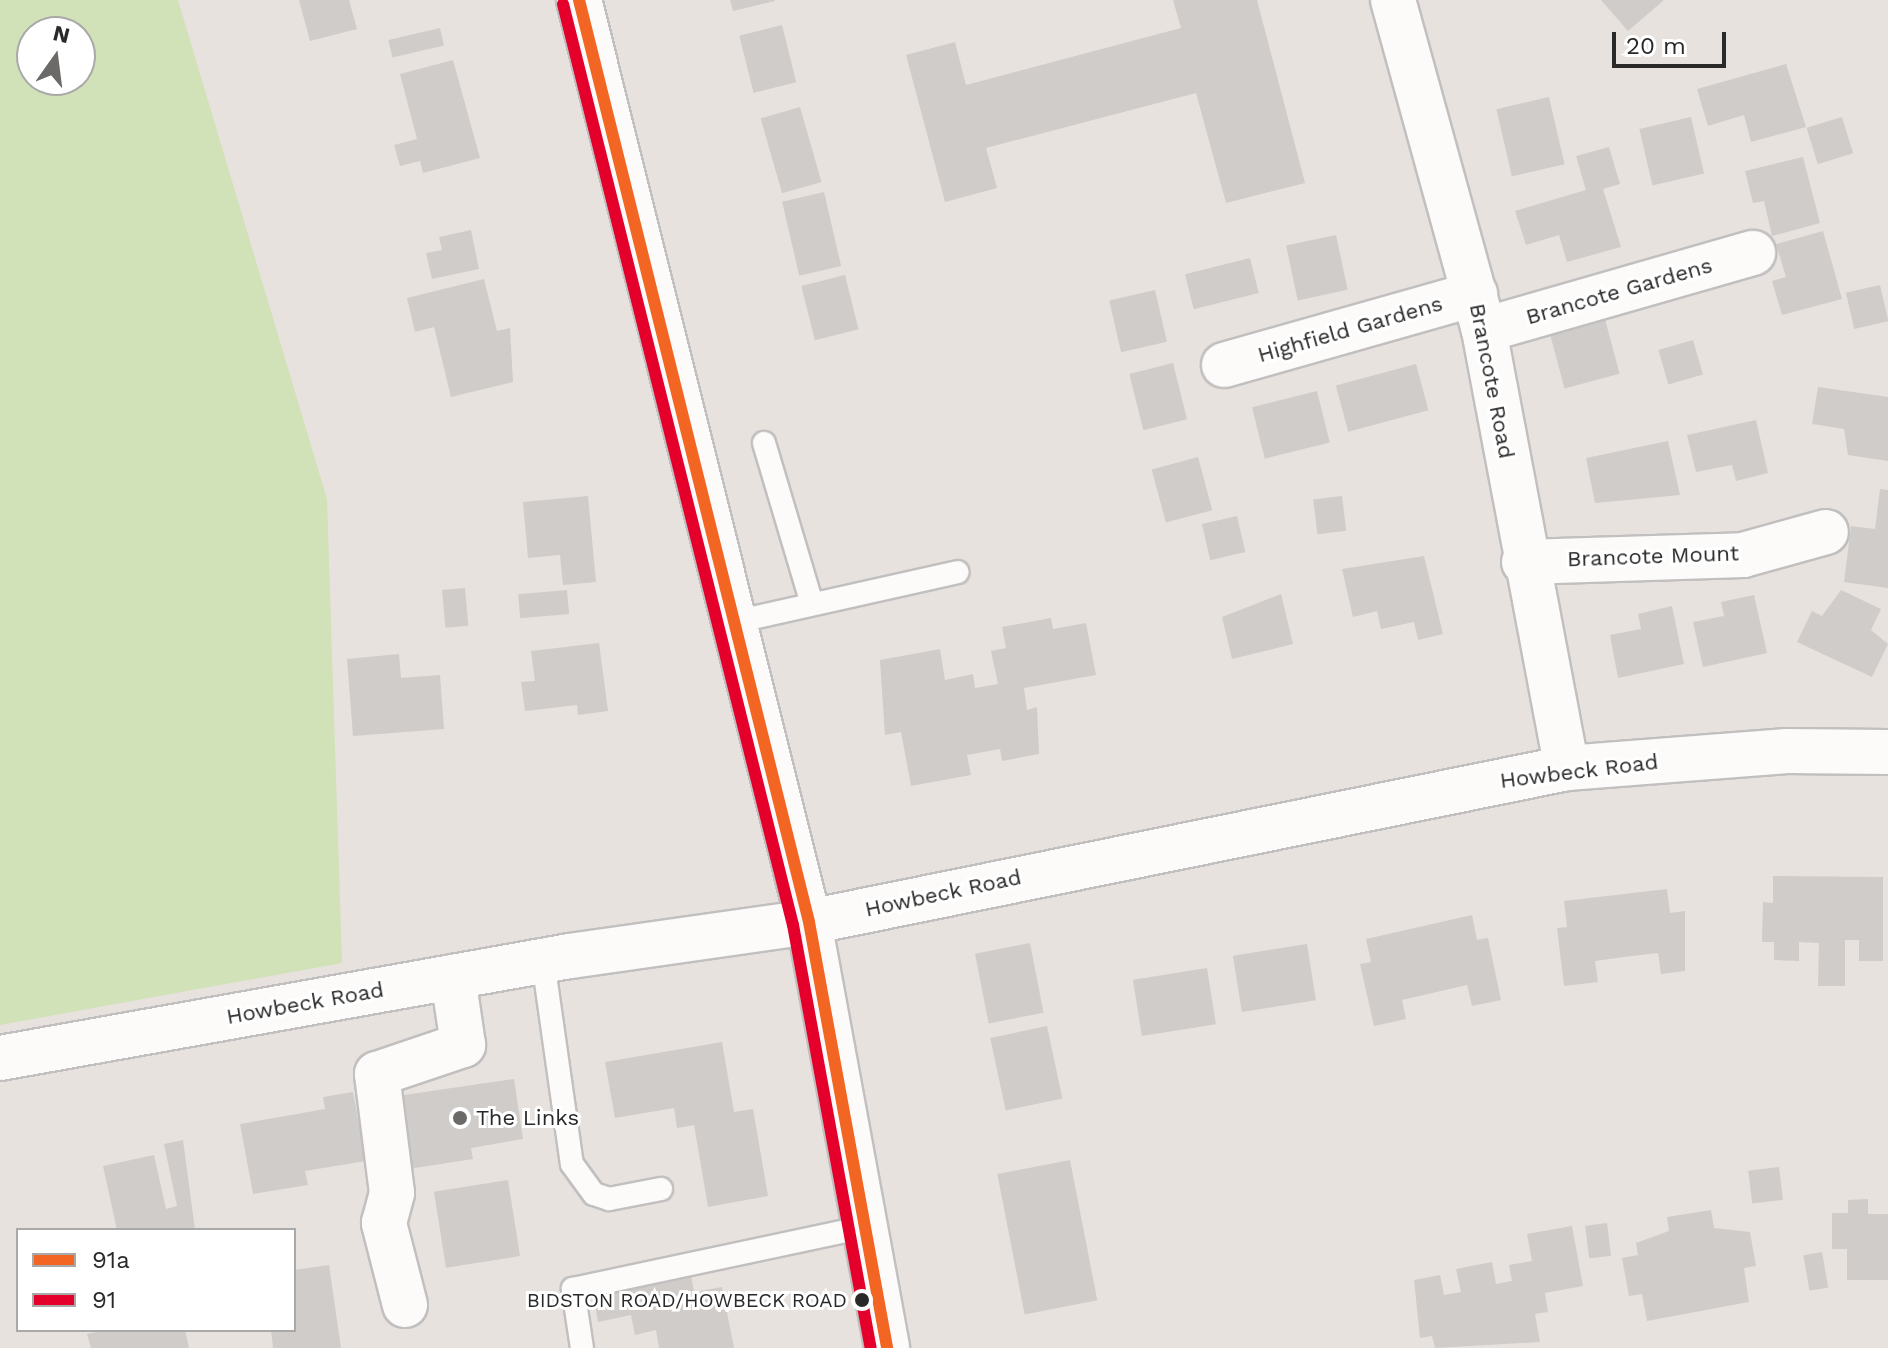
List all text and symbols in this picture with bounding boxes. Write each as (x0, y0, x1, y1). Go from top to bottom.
north arrow (16, 16, 96, 96)
scale bar (1616, 16, 1730, 66)
text: N (51, 20, 72, 48)
text: 20 m (1626, 32, 1686, 60)
street label: Brancote Gardens (1523, 252, 1715, 330)
street label: Highfield Gardens (1255, 290, 1445, 368)
street label: Brancote Road (1464, 301, 1520, 461)
street label: Brancote Mount (1567, 540, 1739, 572)
street label: Howbeck Road (1498, 748, 1660, 794)
street label: Howbeck Road (862, 863, 1024, 923)
street label: Howbeck Road (224, 976, 386, 1030)
place label: The Links (476, 1105, 579, 1131)
marker: The Links (451, 1109, 469, 1127)
legend (16, 1228, 296, 1332)
text: 91a (92, 1246, 130, 1274)
text: 91 (92, 1286, 116, 1314)
place label: BIDSTON ROAD/HOWBECK ROAD (526, 1288, 847, 1312)
marker: BIDSTON ROAD/HOWBECK ROAD (854, 1292, 870, 1308)

